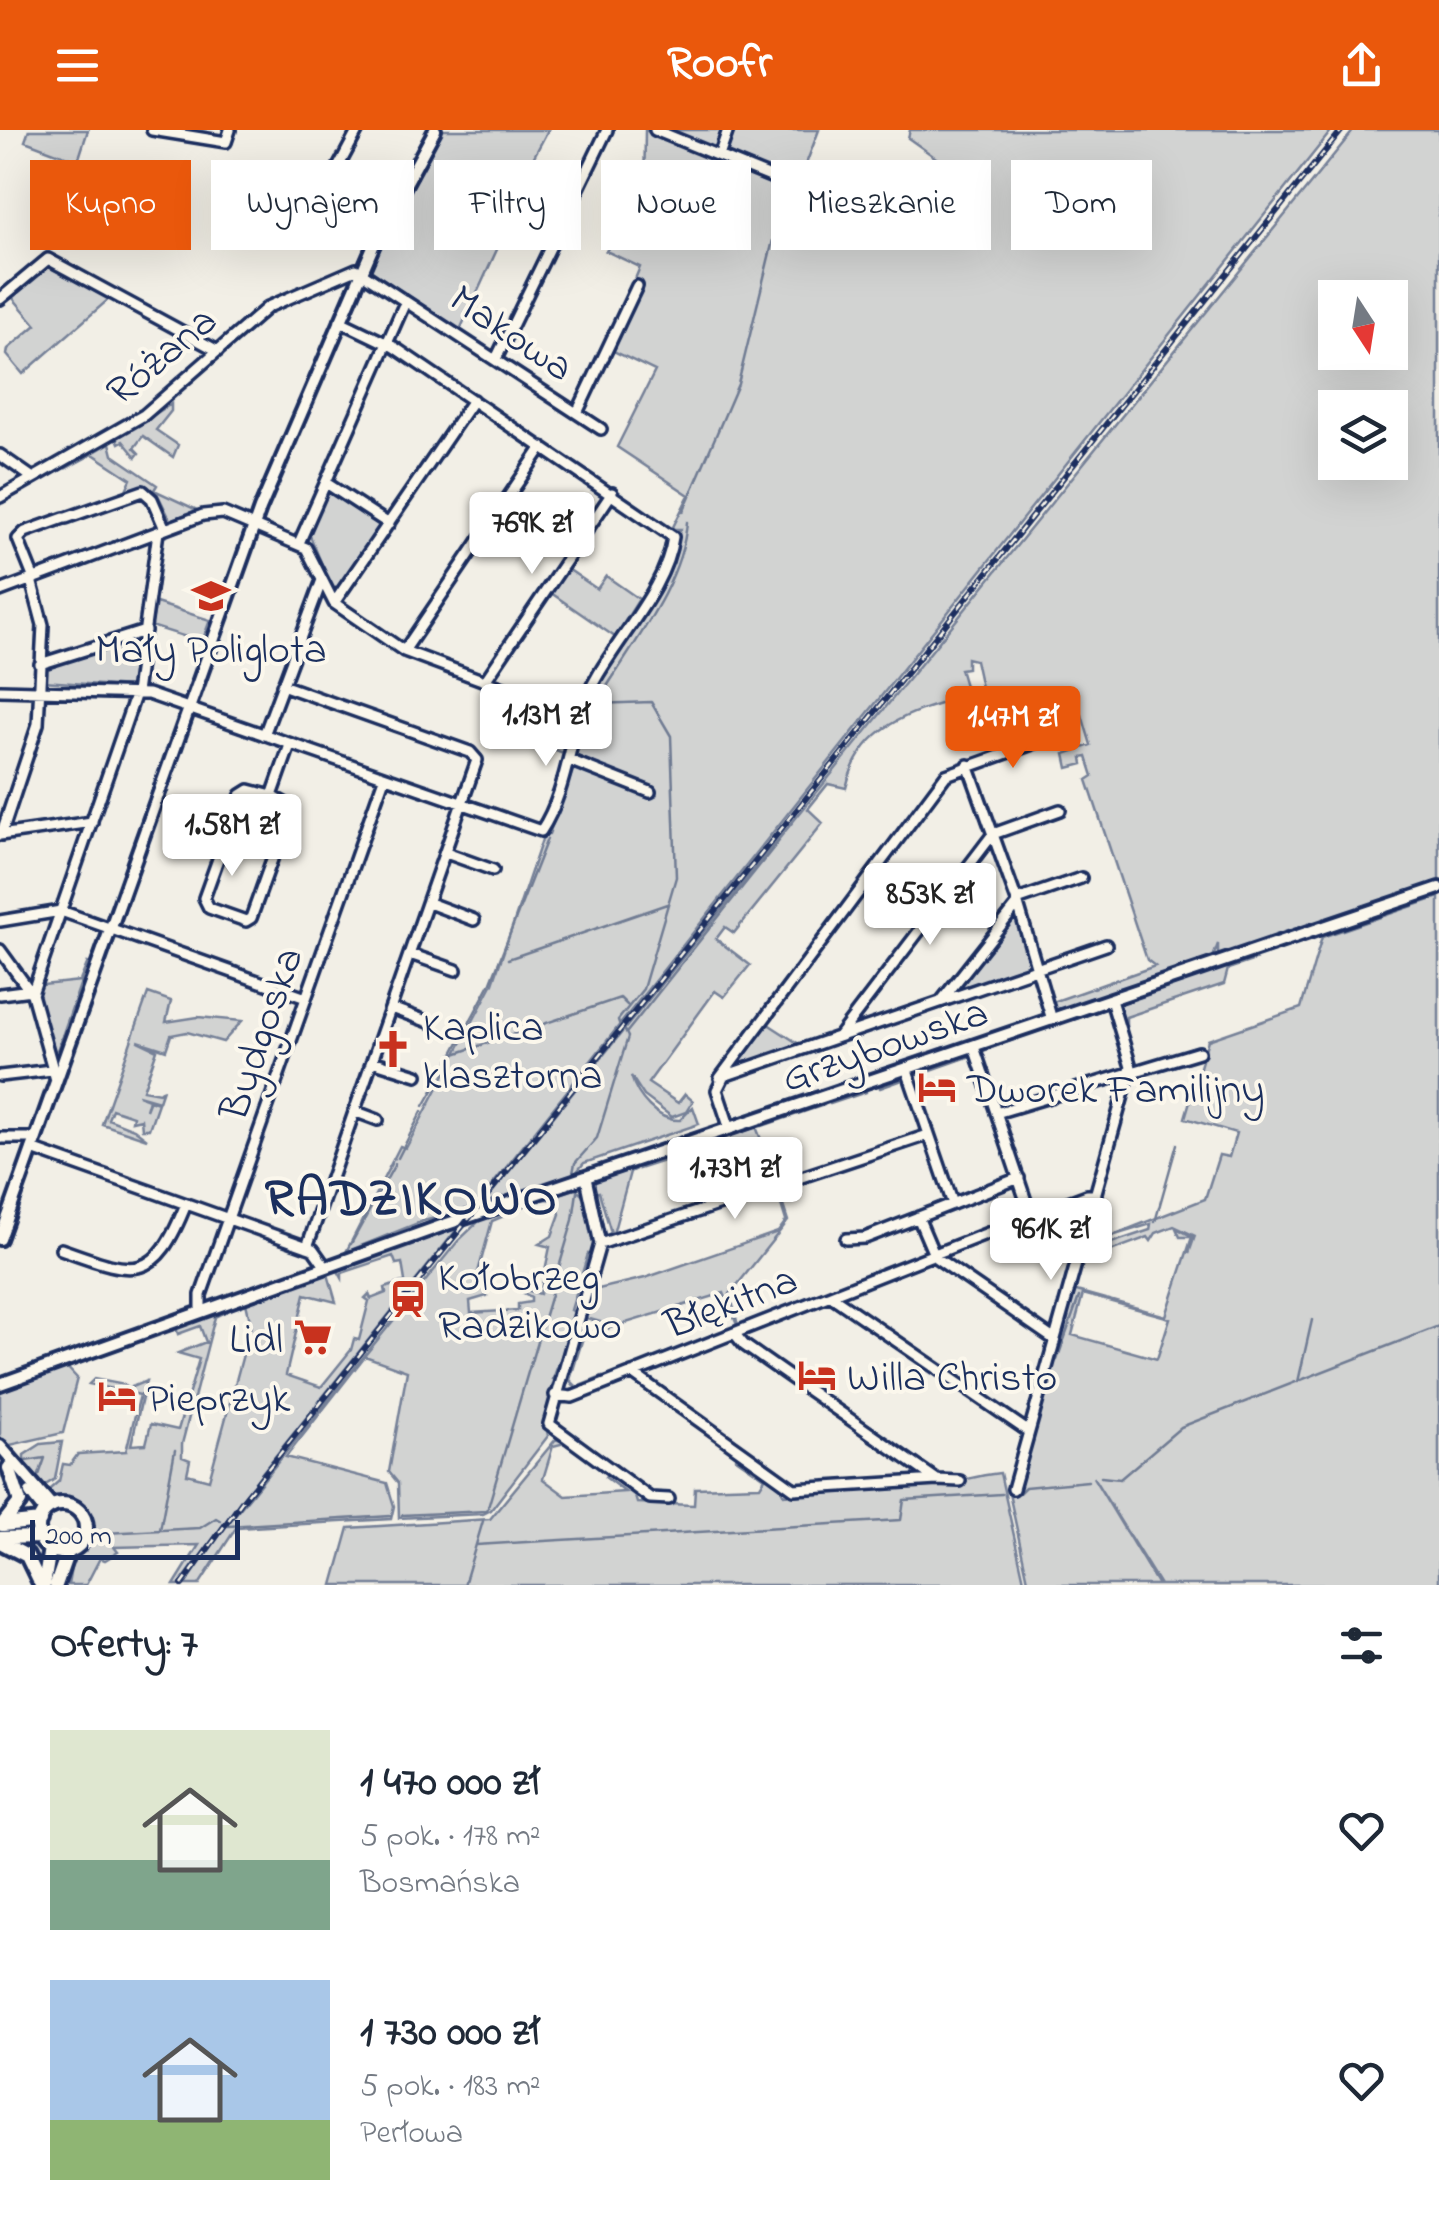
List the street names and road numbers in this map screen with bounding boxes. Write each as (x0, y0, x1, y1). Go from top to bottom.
street label: Makowa (436, 271, 585, 399)
street label: Różana (94, 293, 232, 422)
street label: Bydgoska (205, 940, 321, 1130)
street label: Grzybowska (774, 984, 997, 1111)
street label: Błękitna (656, 1251, 807, 1358)

